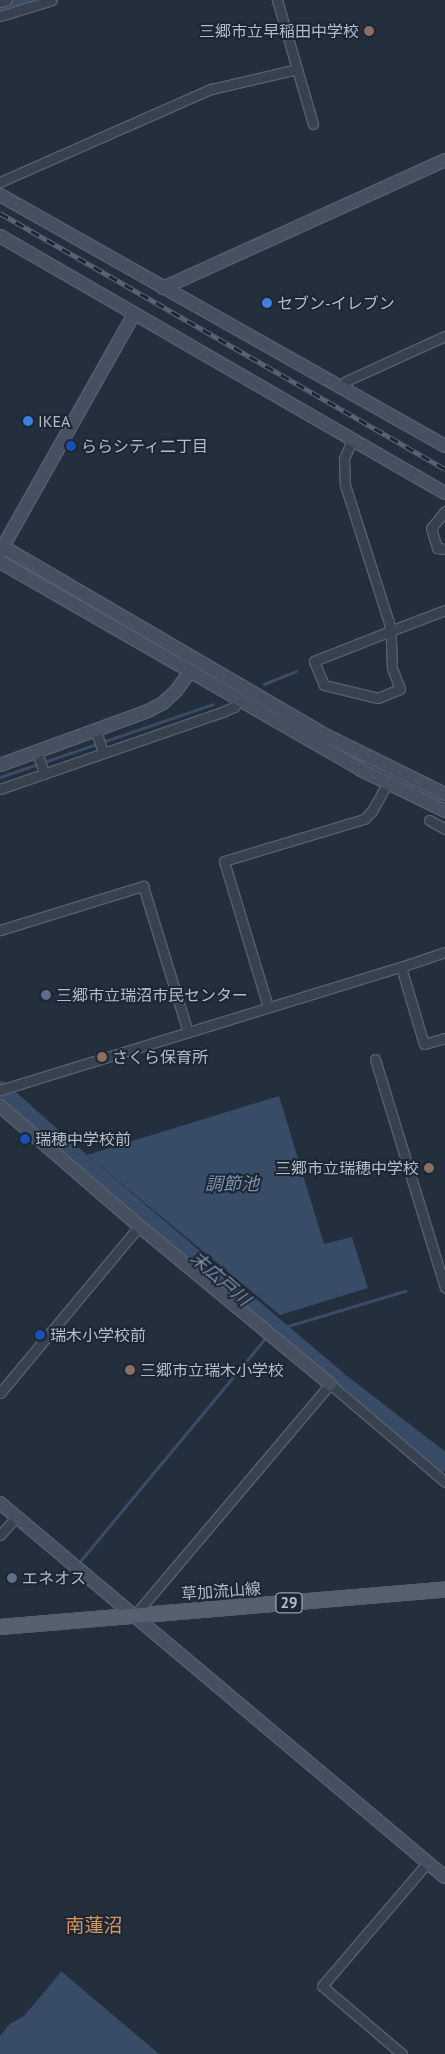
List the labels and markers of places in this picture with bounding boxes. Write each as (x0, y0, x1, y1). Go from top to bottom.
place label: 三郷市立早稲田中学校 (199, 21, 359, 41)
marker: 三郷市立早稲田中学校 (363, 25, 375, 37)
place label: セブン-イレブン (277, 293, 395, 313)
marker: セブン-イレブン (261, 297, 273, 309)
place label: IKEA (38, 411, 70, 431)
marker: IKEA (22, 415, 34, 427)
place label: ららシティ二丁目 (81, 436, 209, 456)
marker: ららシティ二丁目 (65, 440, 77, 452)
place label: 三郷市立瑞沼市民センター (56, 985, 248, 1005)
marker: 三郷市立瑞沼市民センター (40, 989, 52, 1001)
place label: さくら保育所 (112, 1047, 208, 1067)
marker: さくら保育所 (96, 1051, 108, 1063)
place label: 瑞穂中学校前 (35, 1129, 131, 1149)
marker: 瑞穂中学校前 (19, 1133, 31, 1145)
place label: 三郷市立瑞穂中学校 (275, 1158, 419, 1178)
marker: 三郷市立瑞穂中学校 (423, 1162, 435, 1174)
place label: 瑞木小学校前 (50, 1325, 146, 1345)
marker: 瑞木小学校前 (34, 1329, 46, 1341)
place label: 三郷市立瑞木小学校 (140, 1360, 284, 1380)
marker: 三郷市立瑞木小学校 (124, 1364, 136, 1376)
place label: エネオス (22, 1568, 86, 1588)
marker: エネオス (6, 1572, 18, 1584)

